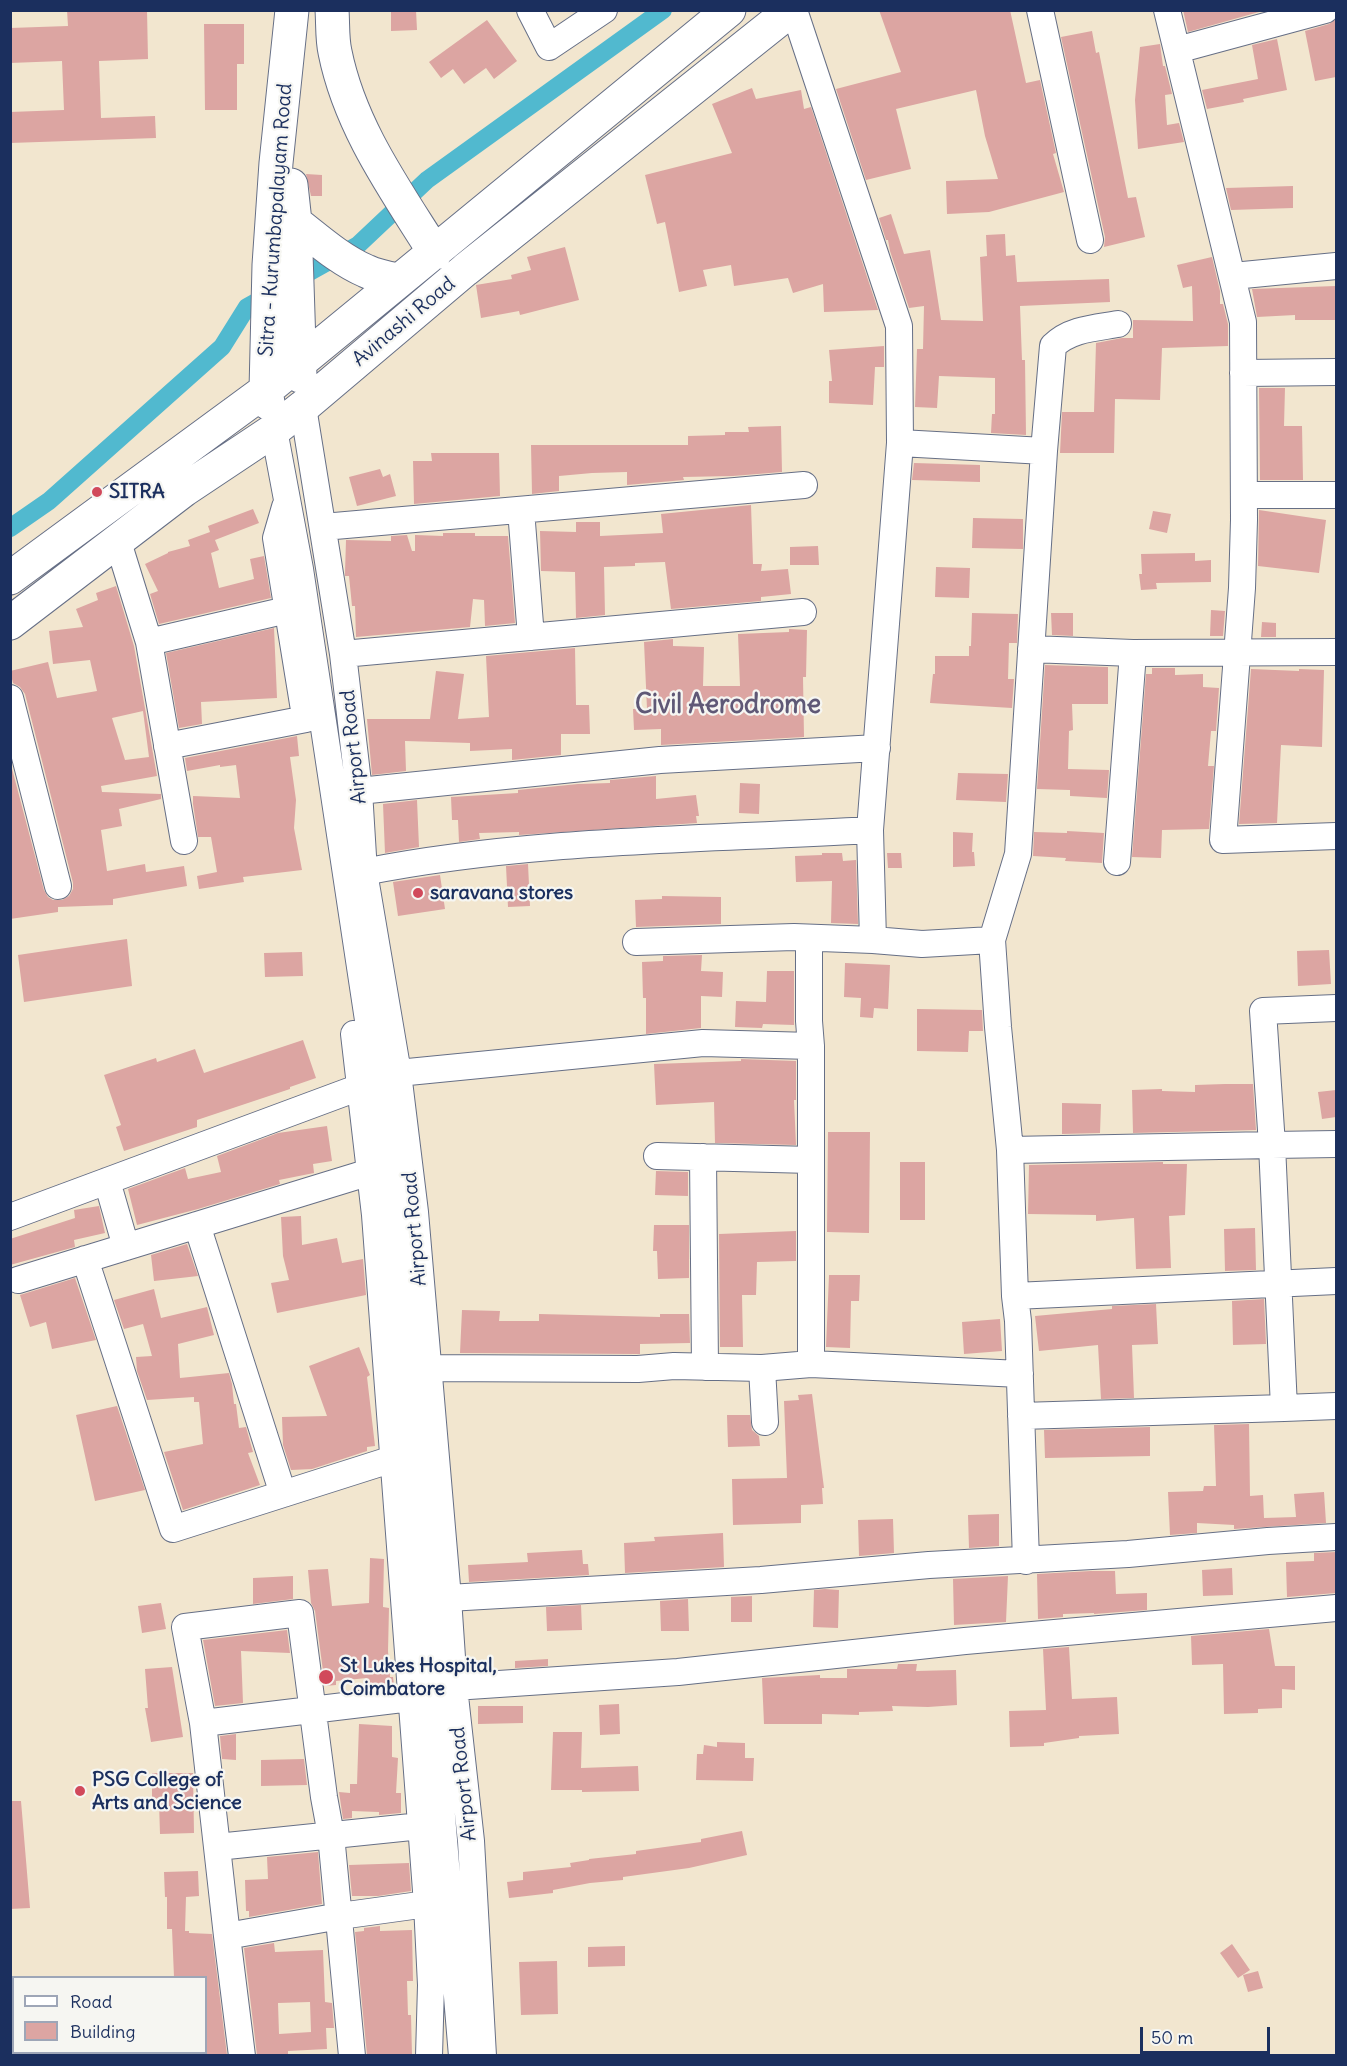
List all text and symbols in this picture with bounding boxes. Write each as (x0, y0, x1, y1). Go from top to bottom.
street label: Sitra - Kurumbapalayam Road (254, 82, 298, 358)
street label: Avinashi Road (348, 272, 460, 372)
place label: SITRA (109, 480, 165, 504)
marker: SITRA (90, 485, 104, 499)
street label: Airport Road (336, 689, 372, 805)
district label: Civil Aerodrome (635, 690, 821, 722)
place label: saravana stores (430, 881, 573, 905)
marker: saravana stores (411, 886, 425, 900)
street label: Airport Road (398, 1171, 432, 1287)
place label: St Lukes Hospital, Coimbatore (340, 1654, 497, 1701)
marker: St Lukes Hospital, Coimbatore (317, 1668, 335, 1686)
street label: Airport Road (446, 1726, 482, 1842)
place label: PSG College of Arts and Science (92, 1768, 242, 1815)
marker: PSG College of Arts and Science (73, 1784, 87, 1798)
legend (12, 1976, 207, 2054)
text: Road (70, 1990, 112, 2013)
scale bar (1143, 2015, 1274, 2053)
text: Building (70, 2020, 135, 2043)
text: 50 m (1151, 2026, 1193, 2049)

